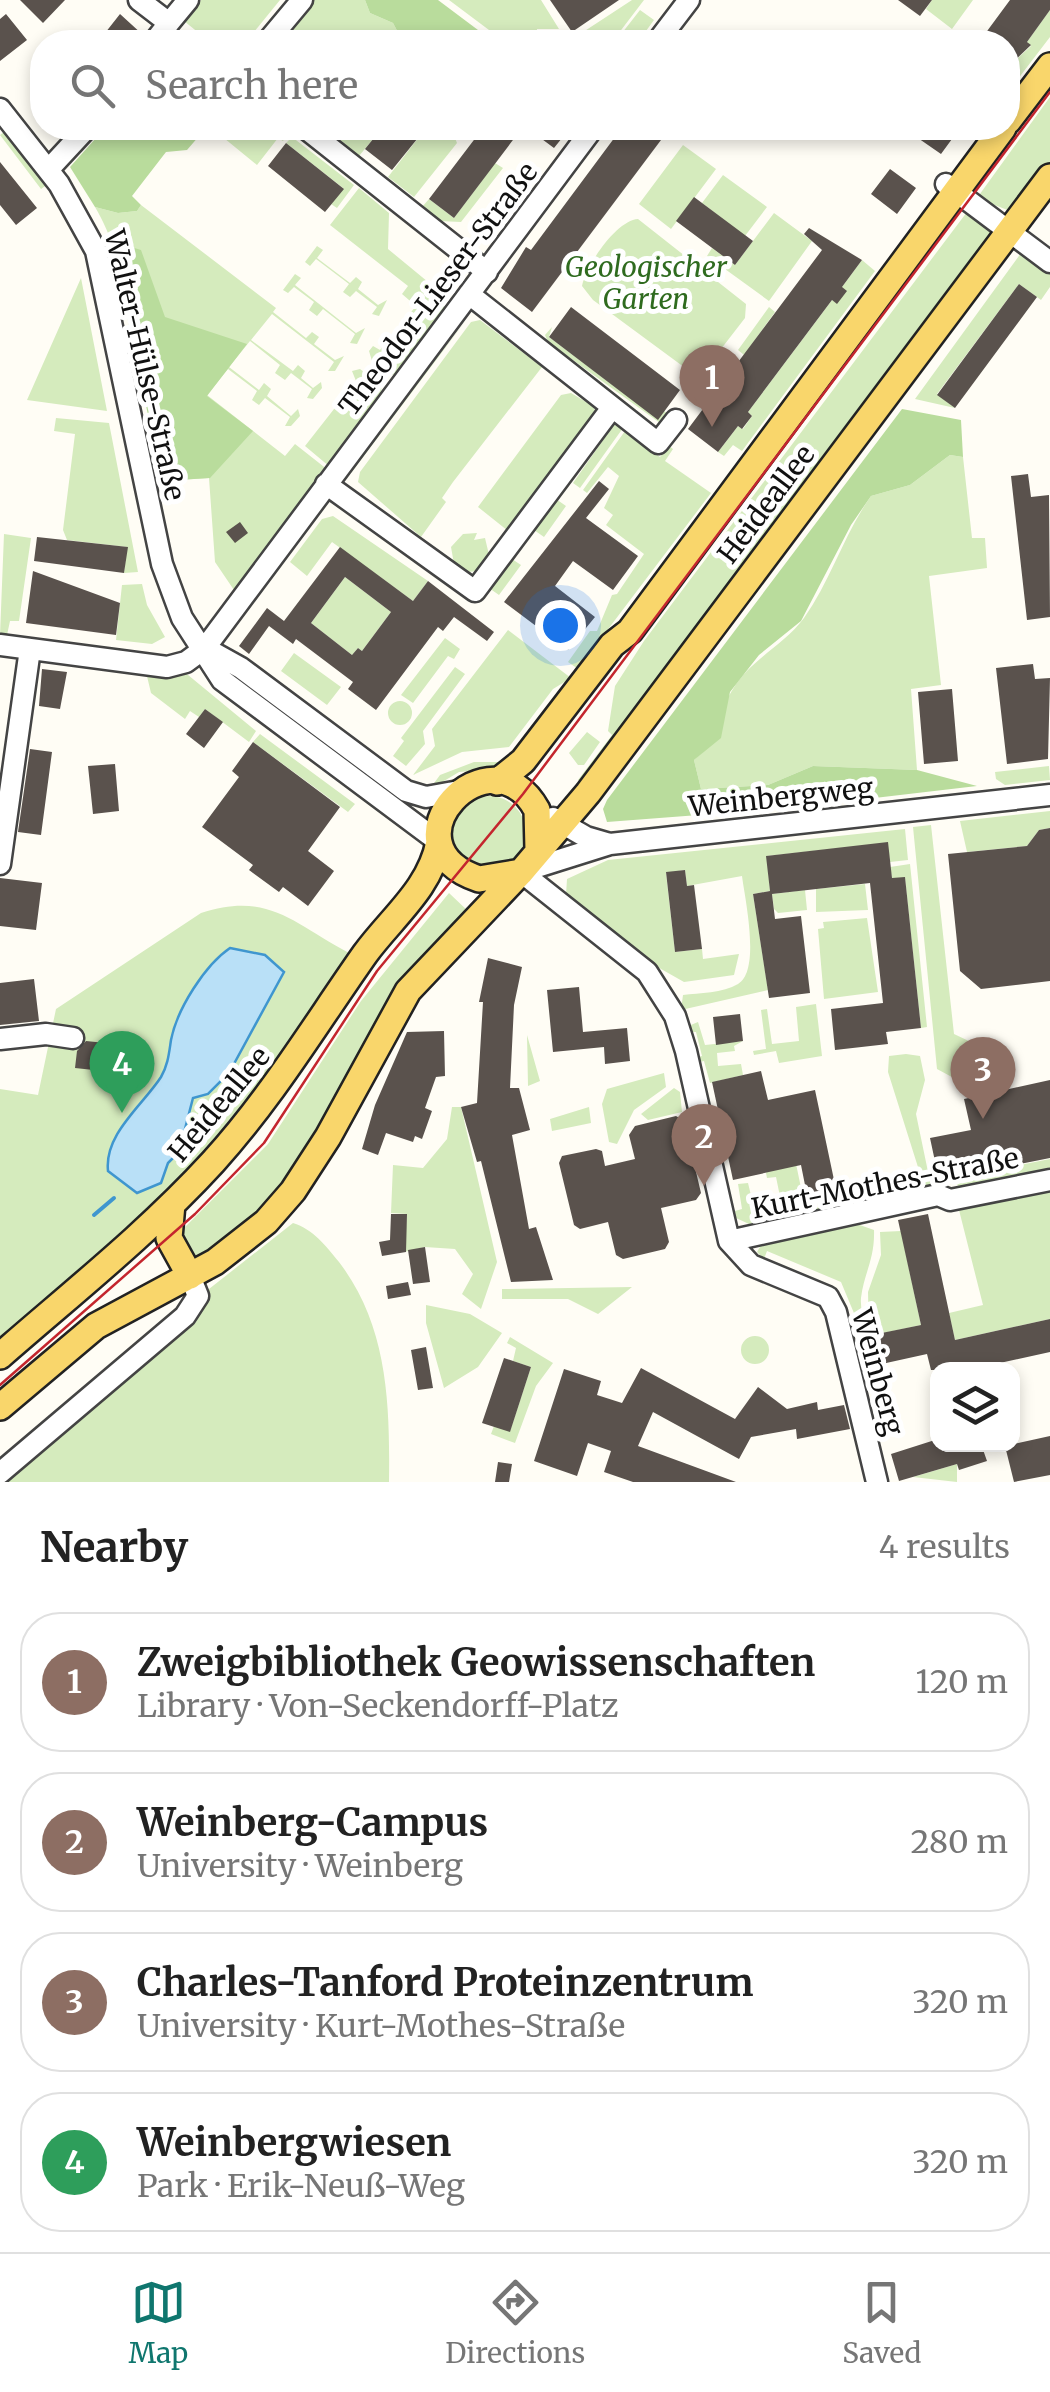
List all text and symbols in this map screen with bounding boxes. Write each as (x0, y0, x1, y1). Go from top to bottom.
search box (30, 30, 1020, 140)
icon: search (65, 58, 120, 113)
text: Search here (145, 62, 358, 109)
street label: Theodor-Lieser-Straße (331, 155, 545, 423)
street label: Walter-Hülse-Straße (96, 225, 194, 504)
park label: Geologischer Garten (565, 249, 728, 317)
pin: 1 (680, 344, 744, 427)
street label: Heideallee (710, 437, 822, 571)
your location (535, 600, 586, 651)
street label: Weinbergweg (686, 769, 875, 825)
pin: 4 (90, 1030, 154, 1113)
pin: 3 (950, 1036, 1016, 1119)
street label: Heideallee (160, 1039, 278, 1169)
pin: 2 (672, 1104, 736, 1186)
street label: Kurt-Mothes-Straße (748, 1139, 1022, 1227)
street label: Weinberg (844, 1304, 912, 1439)
map controls (930, 1362, 1020, 1452)
button: layers (930, 1362, 1020, 1452)
text: Nearby (40, 1521, 188, 1573)
text: 4 results (879, 1527, 1010, 1567)
text: Zweigbibliothek Geowissenschaften (137, 1639, 815, 1686)
text: 1 (67, 1662, 82, 1702)
text: 120 m (916, 1662, 1008, 1702)
text: Library · Von-Seckendorff-Platz (137, 1686, 619, 1726)
text: Weinberg-Campus (137, 1799, 488, 1846)
text: 2 (65, 1822, 84, 1862)
text: 280 m (910, 1822, 1008, 1862)
text: University · Weinberg (137, 1846, 463, 1886)
text: Charles-Tanford Proteinzentrum (137, 1959, 753, 2006)
text: 3 (65, 1982, 84, 2022)
text: 320 m (912, 1982, 1008, 2022)
text: University · Kurt-Mothes-Straße (137, 2006, 625, 2046)
text: Weinbergwiesen (137, 2119, 451, 2166)
text: 4 (64, 2142, 85, 2182)
text: 320 m (912, 2142, 1008, 2182)
text: Park · Erik-Neuß-Weg (137, 2166, 465, 2206)
tab: Map (128, 2275, 188, 2371)
tab: Directions (445, 2275, 585, 2371)
tab: Saved (842, 2275, 921, 2371)

